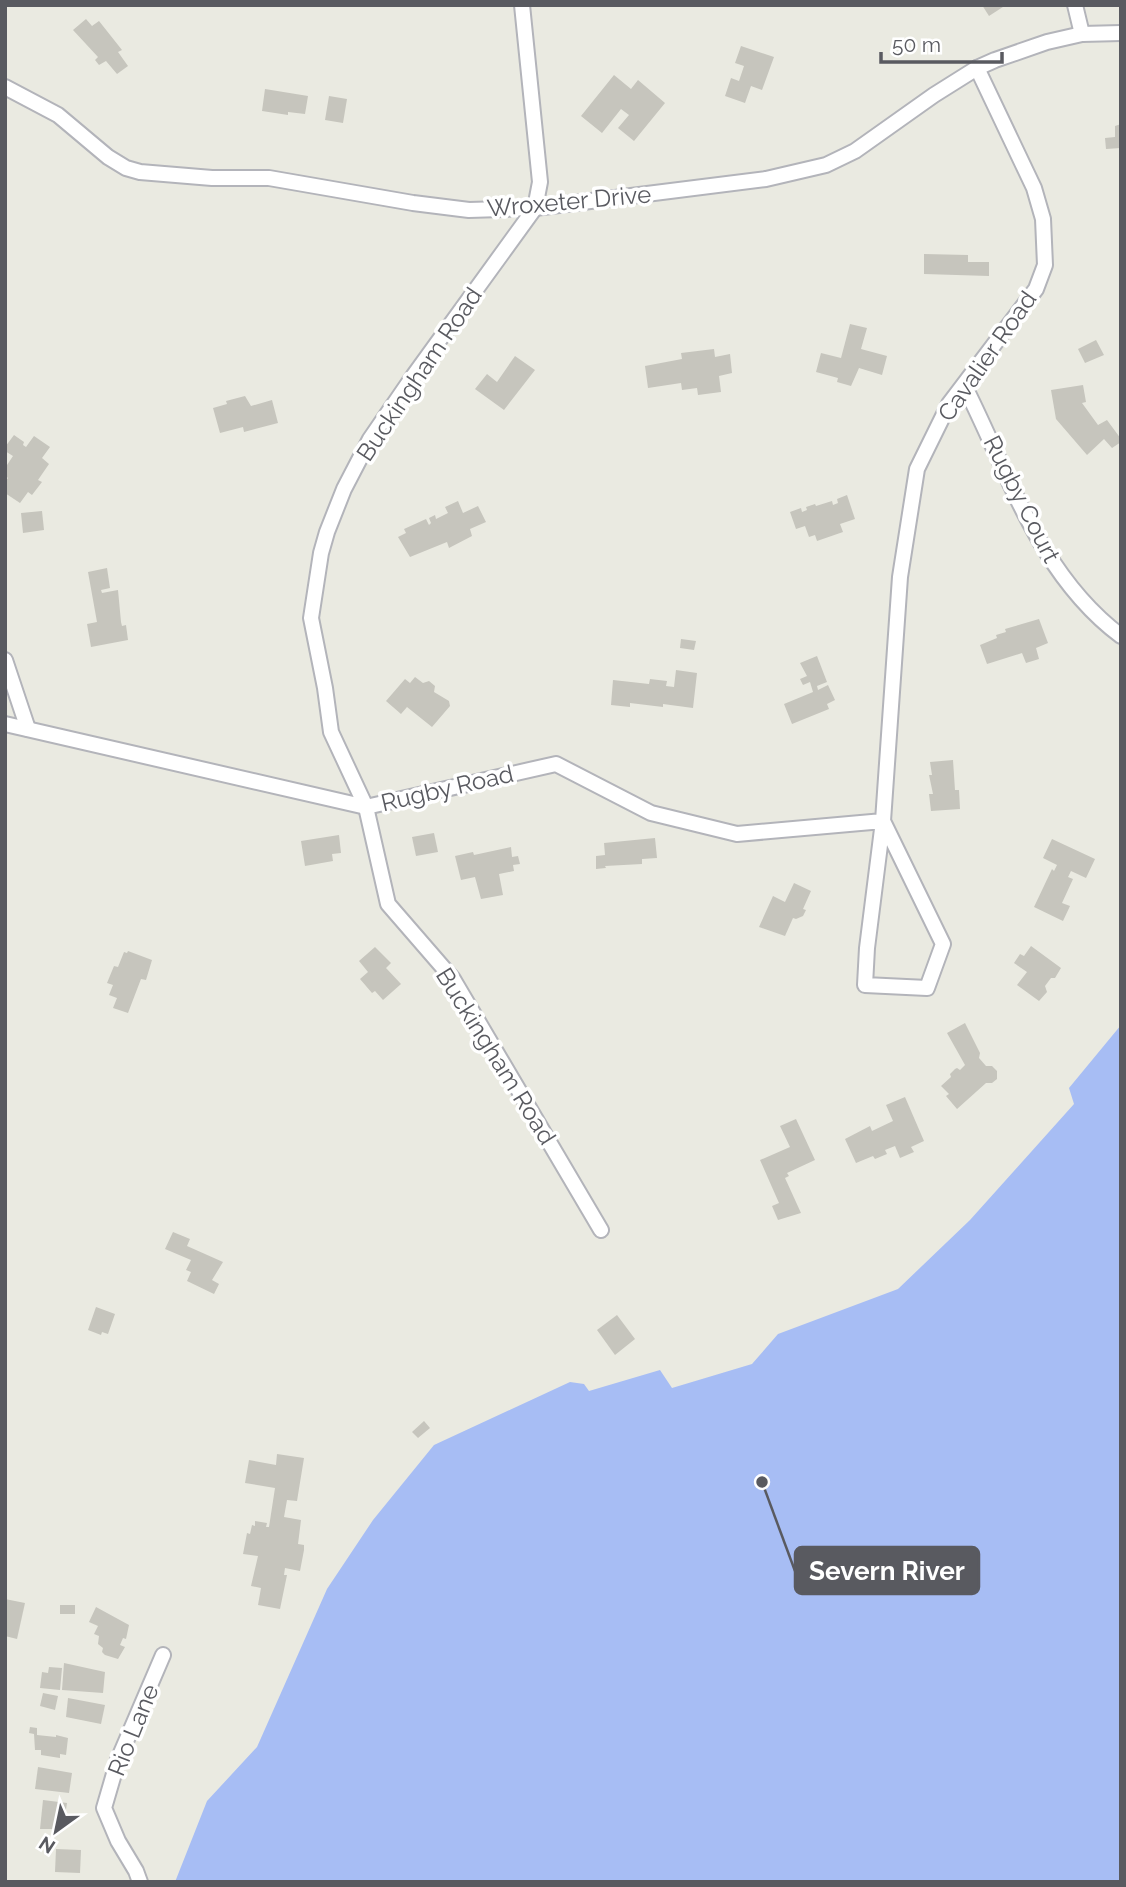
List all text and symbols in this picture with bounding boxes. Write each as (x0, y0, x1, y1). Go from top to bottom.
scale bar (881, 21, 1002, 65)
text: 50 m (892, 32, 941, 57)
street label: Wroxeter Drive (486, 179, 652, 223)
street label: Buckingham Road (350, 282, 488, 466)
street label: Cavalier Road (931, 285, 1043, 427)
street label: Rugby Court (978, 431, 1066, 567)
street label: Rugby Road (378, 759, 516, 817)
street label: Buckingham Road (430, 962, 562, 1150)
callout: Severn River (795, 1547, 979, 1594)
text: Severn River (809, 1556, 965, 1586)
street label: Rio Lane (102, 1680, 164, 1780)
north arrow (21, 1796, 91, 1866)
text: N (35, 1832, 59, 1858)

